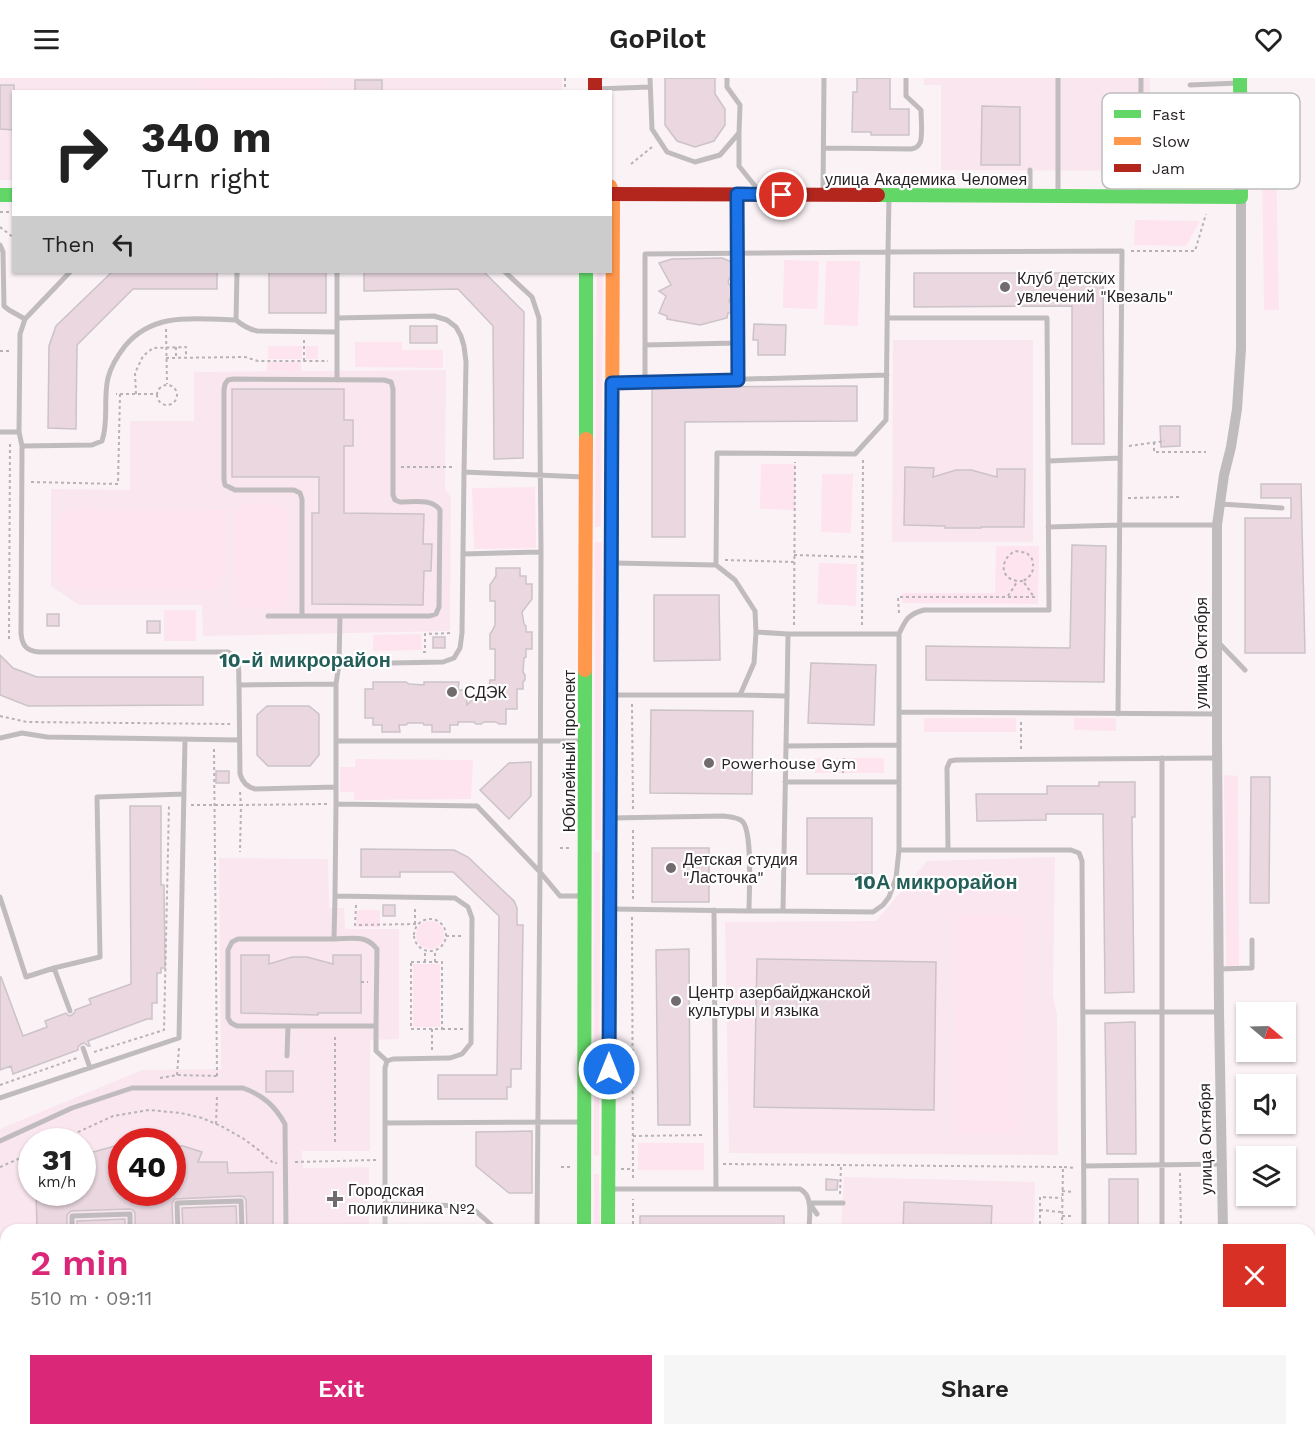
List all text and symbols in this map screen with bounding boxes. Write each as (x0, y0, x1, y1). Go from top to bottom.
icon: menu (30, 23, 63, 56)
text: GoPilot (609, 23, 706, 55)
icon: heart (1252, 23, 1285, 56)
legend (1102, 93, 1300, 189)
text: Fast (1152, 105, 1185, 124)
text: 340 m (141, 113, 272, 162)
icon: right (42, 114, 120, 192)
text: Slow (1152, 132, 1190, 151)
text: Jam (1152, 159, 1185, 178)
text: Turn right (141, 163, 270, 195)
pin (756, 169, 807, 220)
street label: улица Академика Челомея (825, 170, 1027, 189)
icon: arrive (765, 178, 798, 211)
icon: left (107, 228, 140, 261)
text: Then (42, 232, 95, 257)
place label: Клуб детских увлечений "Квезаль" (1017, 269, 1173, 306)
marker: Клуб детских увлечений "Квезаль" (998, 280, 1012, 294)
street label: улица Октября (1192, 597, 1211, 709)
district label: 10-й микрорайон (219, 648, 391, 672)
street label: Юбилейный проспект (560, 669, 579, 832)
place label: СДЭК (464, 683, 508, 702)
marker: СДЭК (445, 685, 459, 699)
place label: Powerhouse Gym (721, 754, 856, 773)
marker: Powerhouse Gym (702, 756, 716, 770)
place label: Детская студия "Ласточка" (683, 850, 798, 887)
marker: Детская студия "Ласточка" (664, 861, 678, 875)
district label: 10А микрорайон (854, 870, 1018, 894)
place label: Центр азербайджанской культуры и языка (688, 983, 870, 1020)
marker: Центр азербайджанской культуры и языка (669, 994, 683, 1008)
north arrow (1236, 1002, 1296, 1062)
map controls (1236, 1002, 1296, 1206)
position arrow (577, 1037, 641, 1101)
button: sound (1236, 1074, 1296, 1134)
street label: улица Октября (1195, 1083, 1216, 1195)
speed limit sign: 40 (108, 1128, 186, 1206)
text: 31 (42, 1142, 72, 1177)
button: layers (1236, 1146, 1296, 1206)
text: km/h (38, 1173, 76, 1191)
place label: Городская поликлиника №2 (348, 1181, 475, 1218)
marker: Городская поликлиника №2 (326, 1190, 344, 1208)
text: 2 min (30, 1242, 129, 1284)
button: close (1223, 1244, 1286, 1307)
text: 510 m · 09:11 (30, 1286, 152, 1310)
button: Exit (30, 1355, 652, 1424)
button: Share (664, 1355, 1286, 1424)

